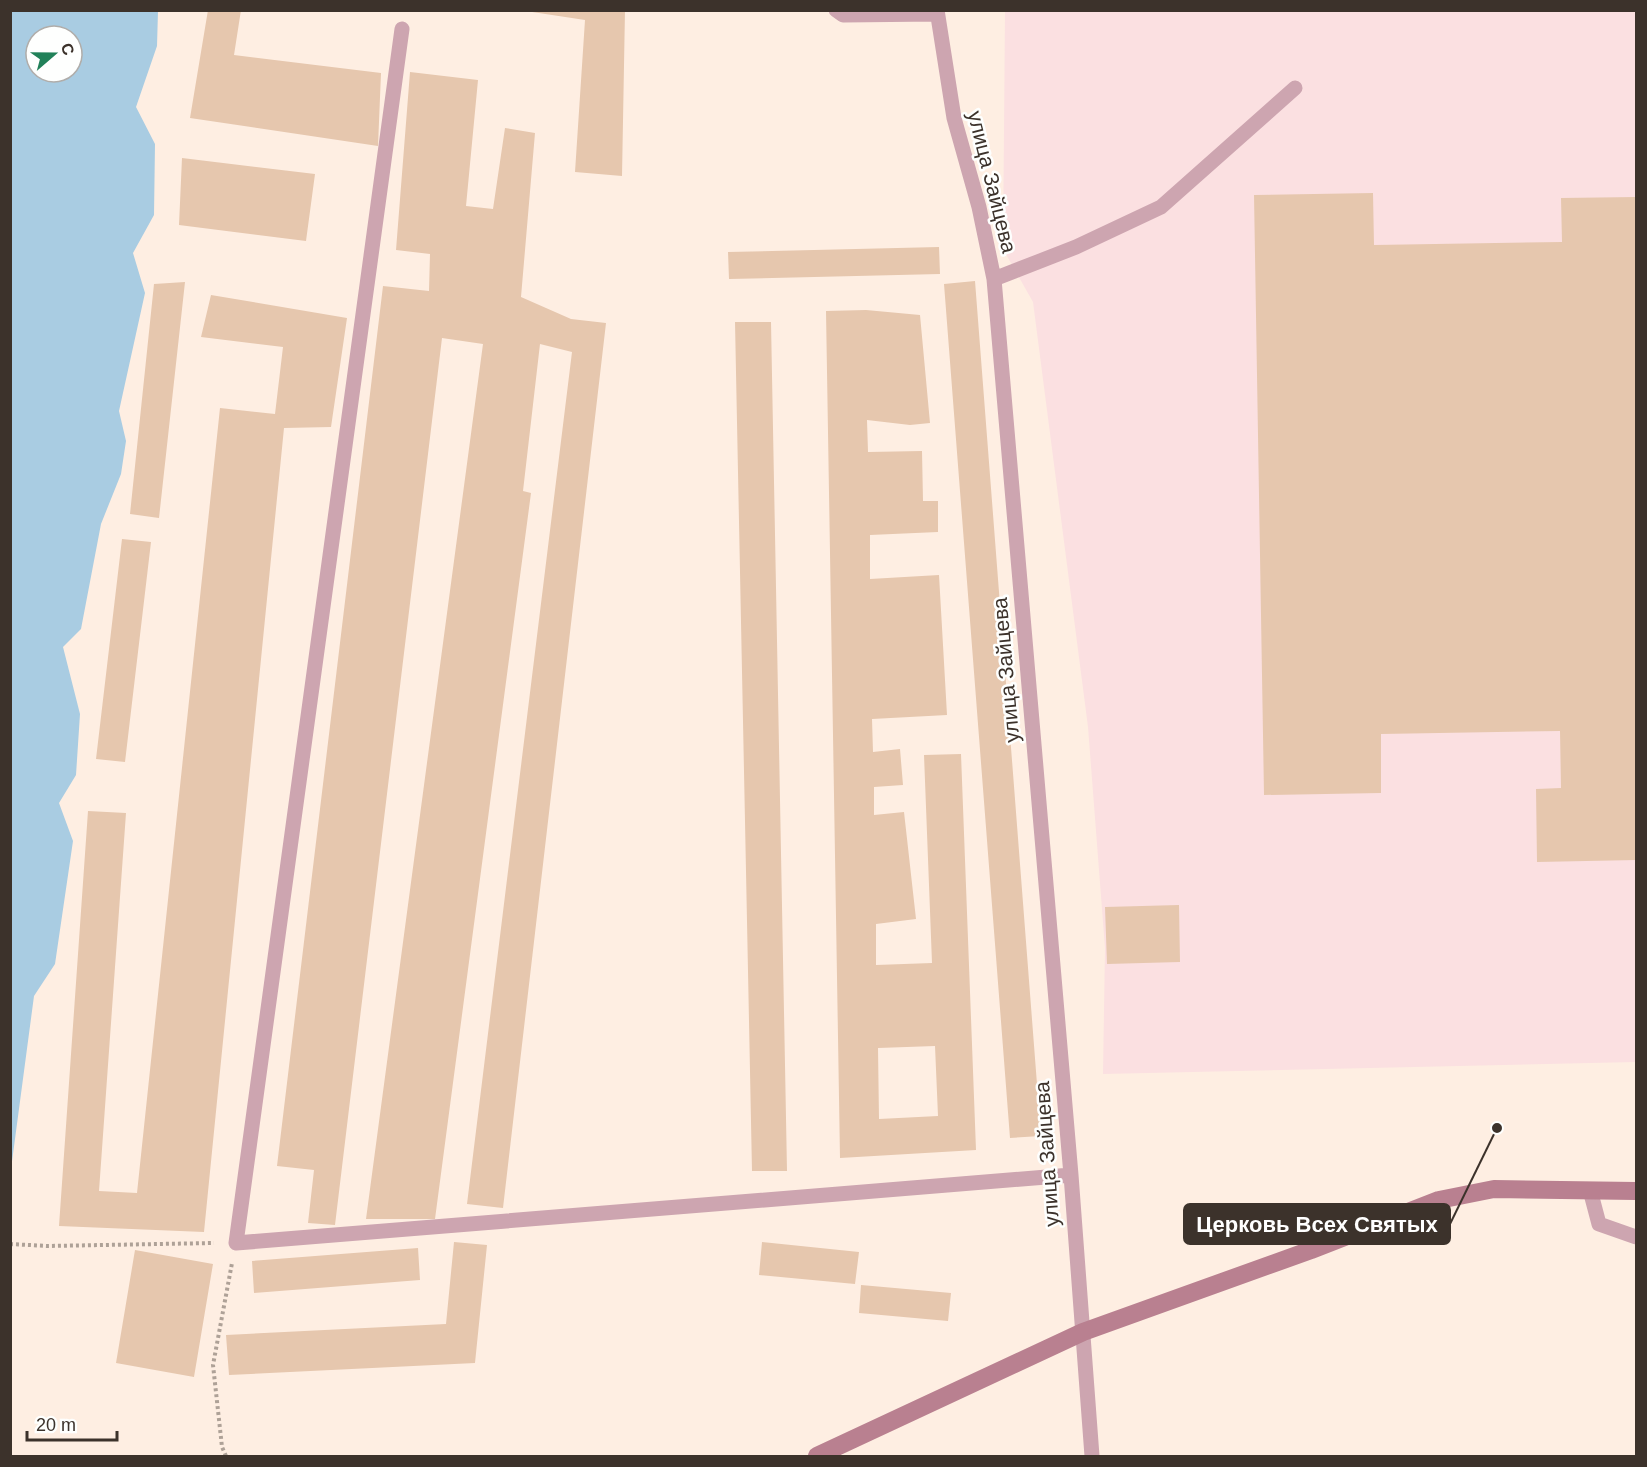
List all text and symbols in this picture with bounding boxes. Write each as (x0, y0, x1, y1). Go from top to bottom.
north arrow (24, 24, 84, 84)
text: С (58, 41, 78, 58)
street label: улица Зайцева (964, 108, 1021, 256)
street label: улица Зайцева (988, 596, 1023, 744)
street label: улица Зайцева (1030, 1080, 1063, 1228)
callout: Церковь Всех Святых (1184, 1204, 1450, 1244)
text: Церковь Всех Святых (1196, 1212, 1439, 1237)
scale bar (27, 1404, 117, 1442)
text: 20 m (36, 1415, 76, 1435)

